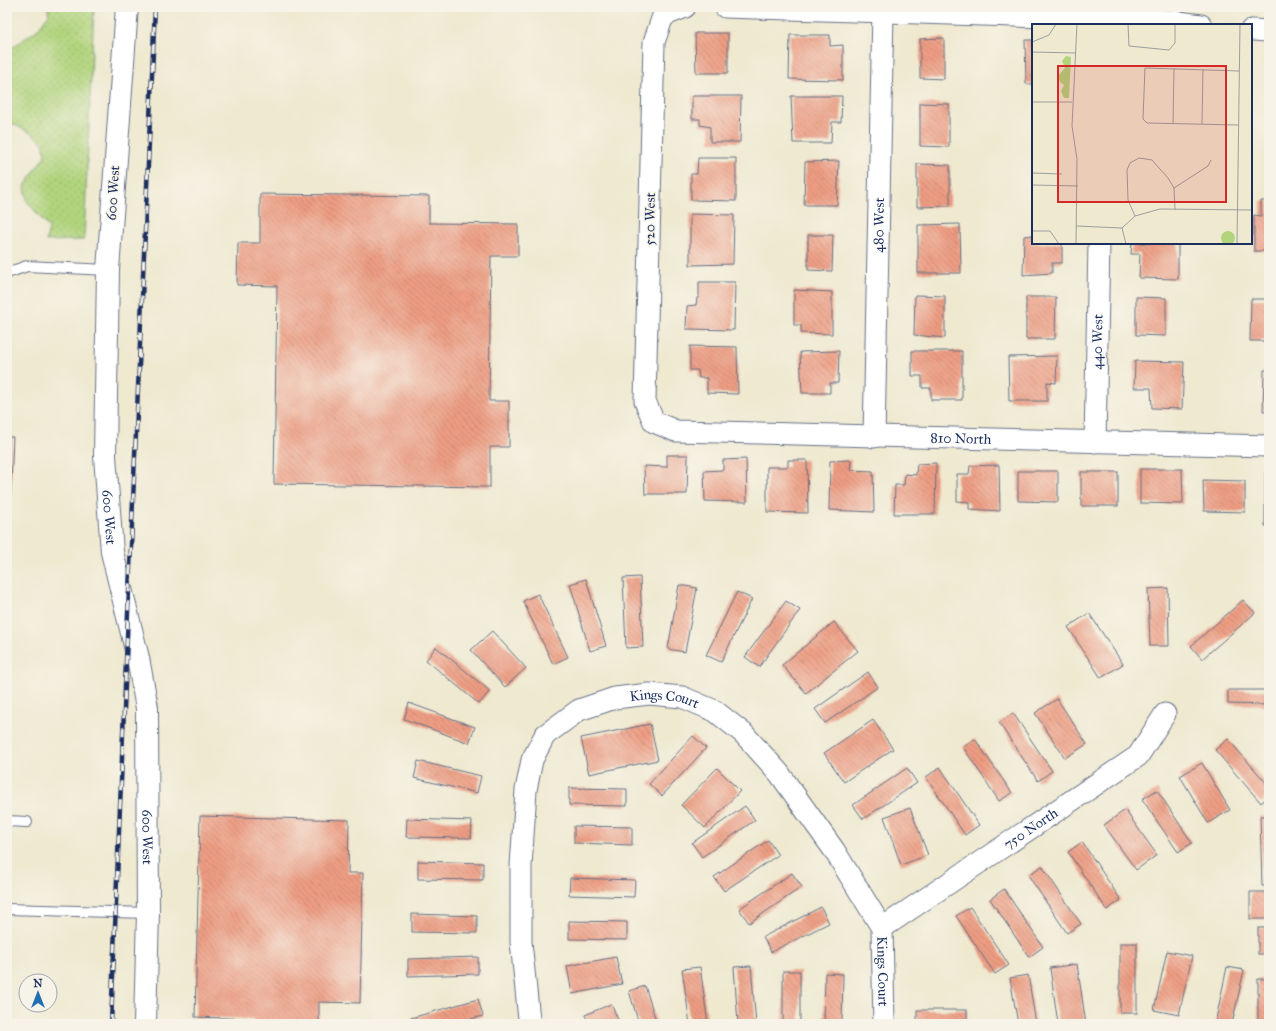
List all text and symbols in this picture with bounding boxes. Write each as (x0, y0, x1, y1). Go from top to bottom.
inset map (1032, 24, 1252, 244)
street label: 600 West (103, 165, 123, 221)
street label: 520 West (641, 192, 659, 246)
street label: 480 West (869, 197, 888, 253)
street label: 440 West (1088, 314, 1106, 370)
street label: 810 North (930, 429, 992, 447)
street label: 600 West (99, 489, 120, 545)
street label: Kings Court (629, 685, 702, 712)
street label: 750 North (1000, 804, 1061, 853)
street label: 600 West (139, 809, 156, 865)
street label: Kings Court (874, 936, 892, 1007)
north arrow (18, 973, 58, 1013)
text: N (33, 977, 43, 990)

